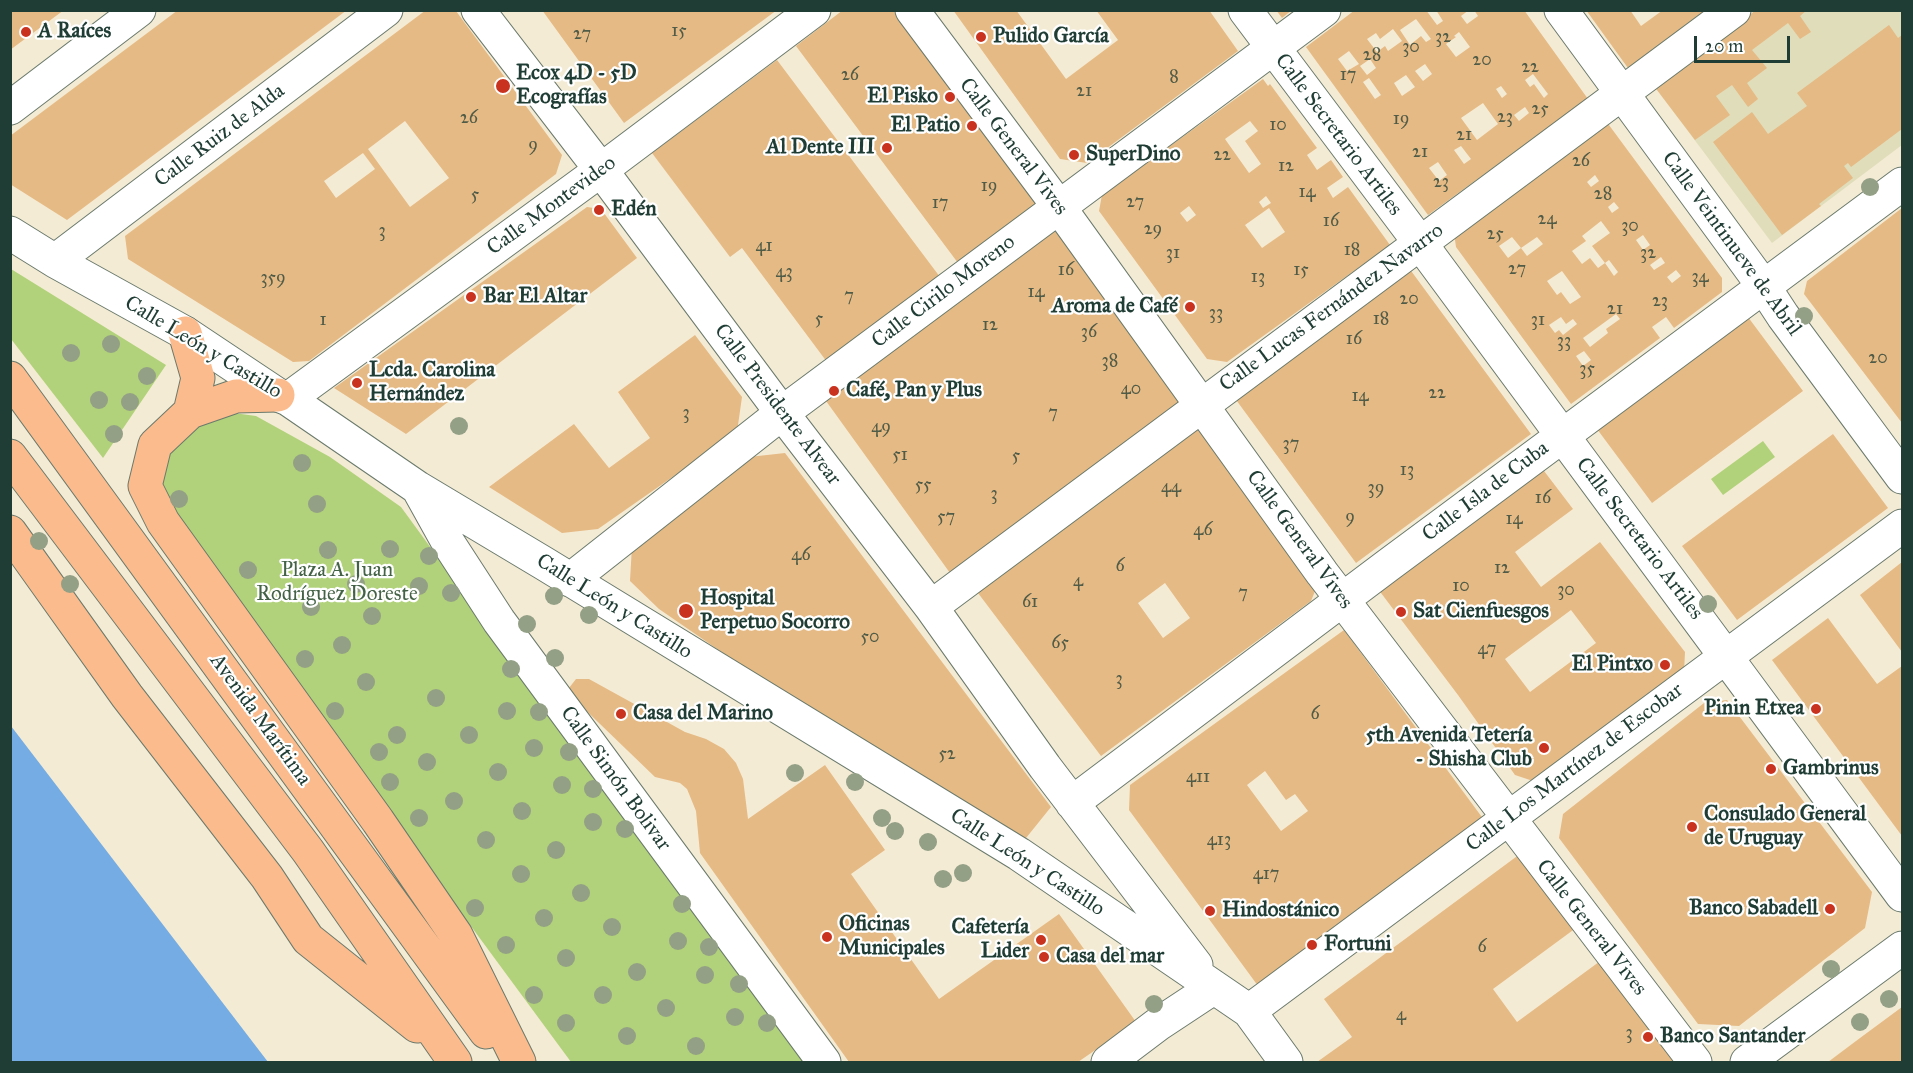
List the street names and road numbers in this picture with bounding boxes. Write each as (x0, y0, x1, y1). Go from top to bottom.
street label: Calle Secretario Artiles (1269, 49, 1407, 221)
street label: Calle General Vives (953, 73, 1073, 221)
street label: Calle Ruiz de Alda (150, 79, 290, 193)
street label: Calle Veintinueve de Abril (1656, 147, 1806, 341)
street label: Calle Montevideo (483, 151, 621, 261)
street label: Calle Lucas Fernández Navarro (1215, 218, 1449, 398)
street label: Calle Cirilo Moreno (867, 230, 1021, 354)
street label: Calle León y Castillo (120, 291, 286, 405)
street label: Calle Presidente Alvear (708, 319, 846, 491)
street label: Calle Isla de Cuba (1418, 436, 1554, 548)
street label: Calle Secretario Artiles (1570, 453, 1708, 625)
street label: Calle General Vives (1240, 466, 1358, 614)
street label: Calle León y Castillo (531, 549, 697, 665)
street label: Avenida Marítima (204, 649, 316, 791)
street label: Calle Los Martínez de Escobar (1462, 678, 1688, 858)
street label: Calle Simón Bolivar (554, 702, 676, 856)
street label: Calle León y Castillo (945, 804, 1109, 922)
street label: Calle General Vives (1530, 855, 1652, 1001)

